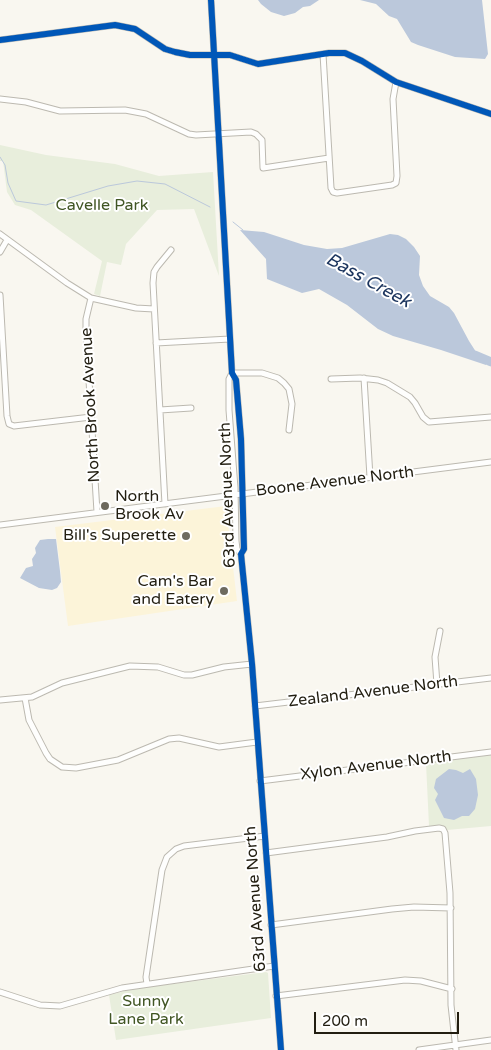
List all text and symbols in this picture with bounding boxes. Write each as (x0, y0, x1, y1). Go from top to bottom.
park label: Cavelle Park (56, 196, 148, 216)
water label: Bass Creek (322, 249, 414, 313)
street label: North Brook Avenue (77, 327, 105, 483)
street label: 63rd Avenue North (216, 422, 240, 568)
street label: Boone Avenue North (255, 463, 415, 501)
place label: North Brook Av (115, 487, 184, 525)
marker: North Brook Av (99, 500, 111, 512)
place label: Bill's Superette (63, 526, 176, 546)
marker: Bill's Superette (180, 530, 192, 542)
place label: Cam's Bar and Eatery (132, 572, 214, 610)
marker: Cam's Bar and Eatery (218, 585, 230, 597)
street label: Zealand Avenue North (287, 672, 459, 712)
street label: Xylon Avenue North (299, 747, 453, 785)
street label: 63rd Avenue North (241, 826, 271, 972)
park label: Sunny Lane Park (108, 992, 184, 1030)
scale bar (316, 1002, 461, 1034)
text: 200 m (322, 1012, 368, 1030)

